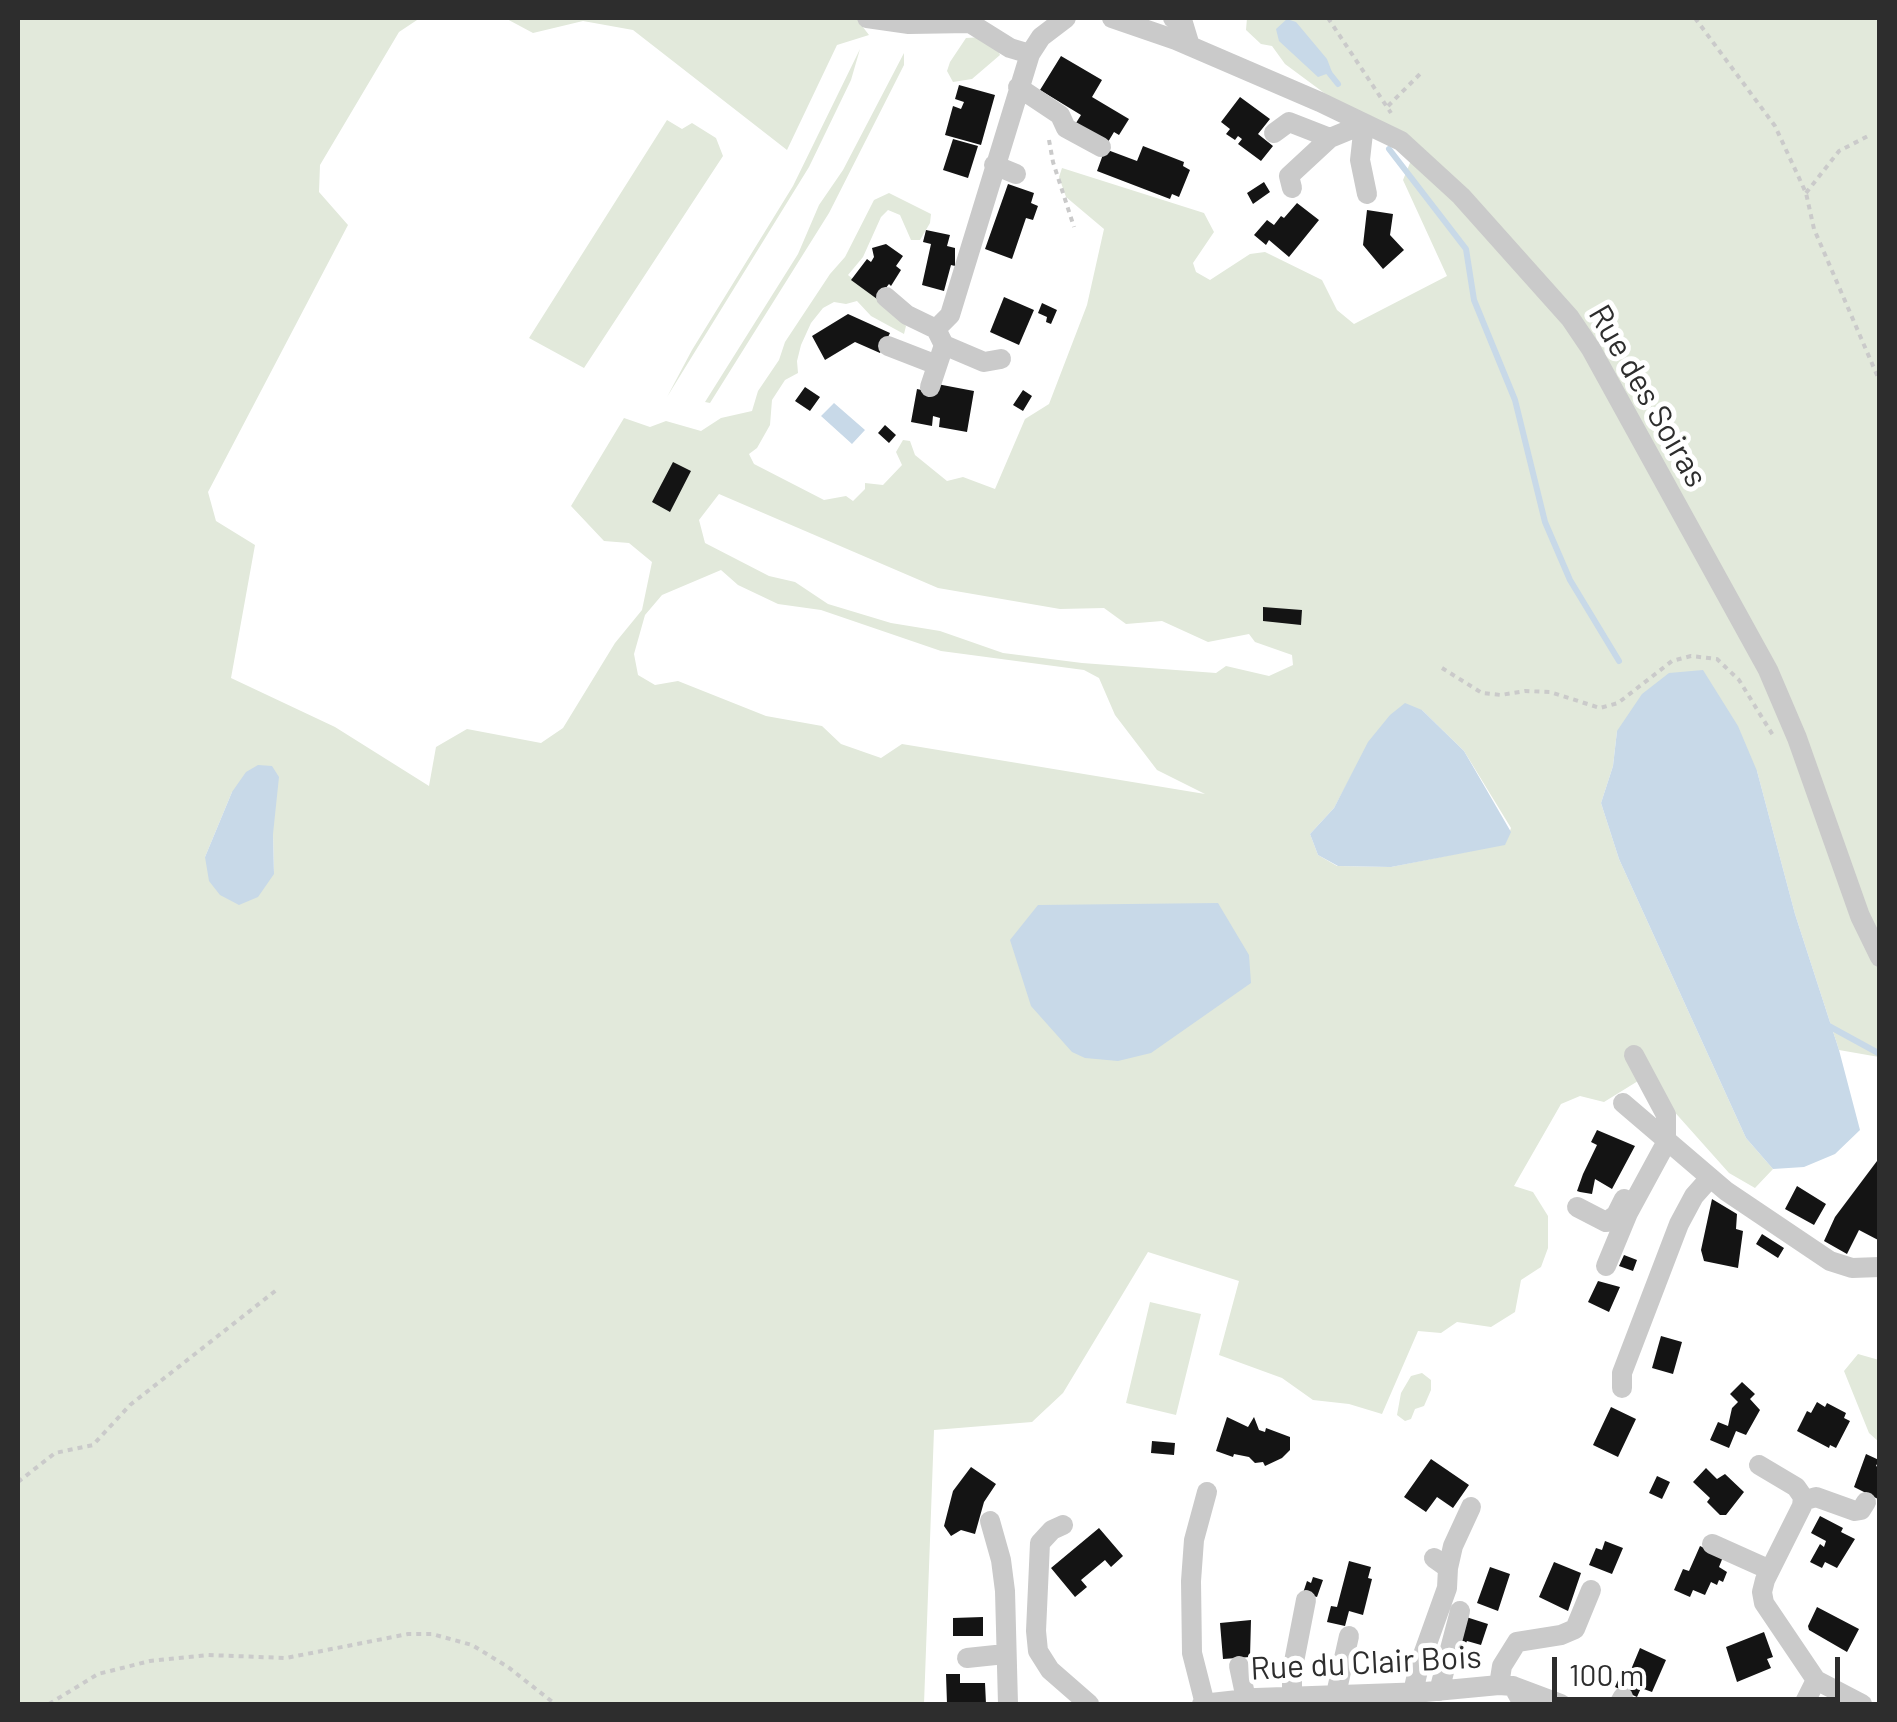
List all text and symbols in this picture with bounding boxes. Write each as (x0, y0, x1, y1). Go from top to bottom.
street label: Rue des Soiras (1580, 298, 1716, 494)
scale bar (1557, 1637, 1844, 1699)
street label: Rue du Clair Bois (1249, 1638, 1483, 1688)
text: 100 m (1569, 1656, 1644, 1692)

